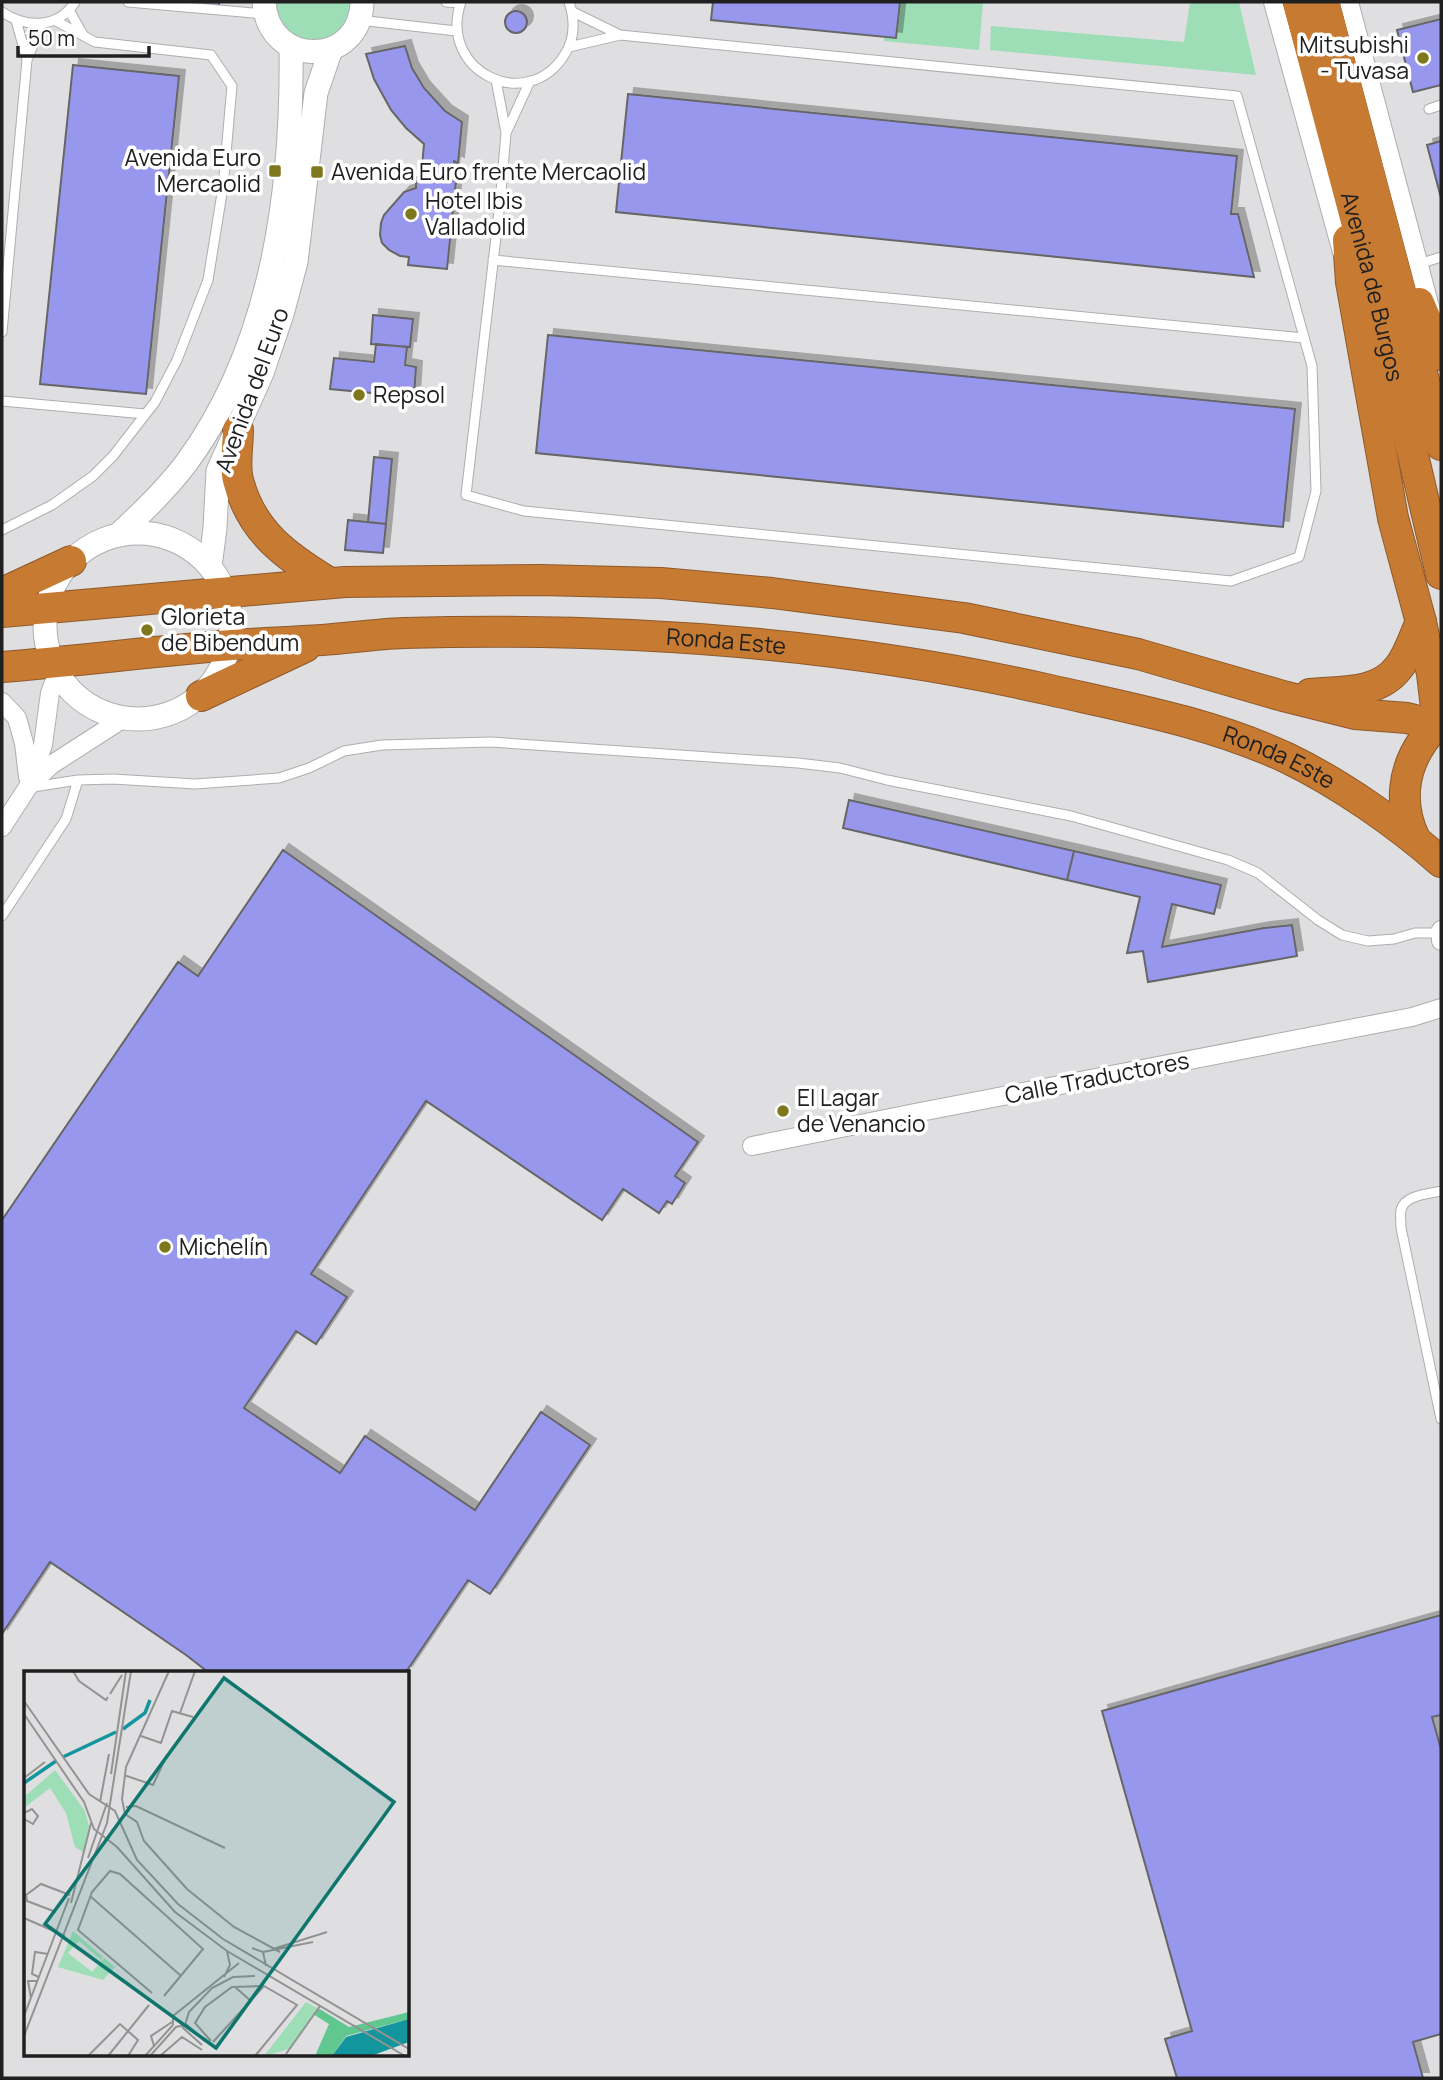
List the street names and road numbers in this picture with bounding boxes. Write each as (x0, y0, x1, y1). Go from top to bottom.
street label: Avenida de Burgos (1334, 188, 1412, 384)
street label: Avenida del Euro (206, 303, 296, 477)
street label: Ronda Este (665, 620, 788, 662)
street label: Ronda Este (1219, 717, 1342, 796)
street label: Calle Traductores (1002, 1043, 1192, 1111)

